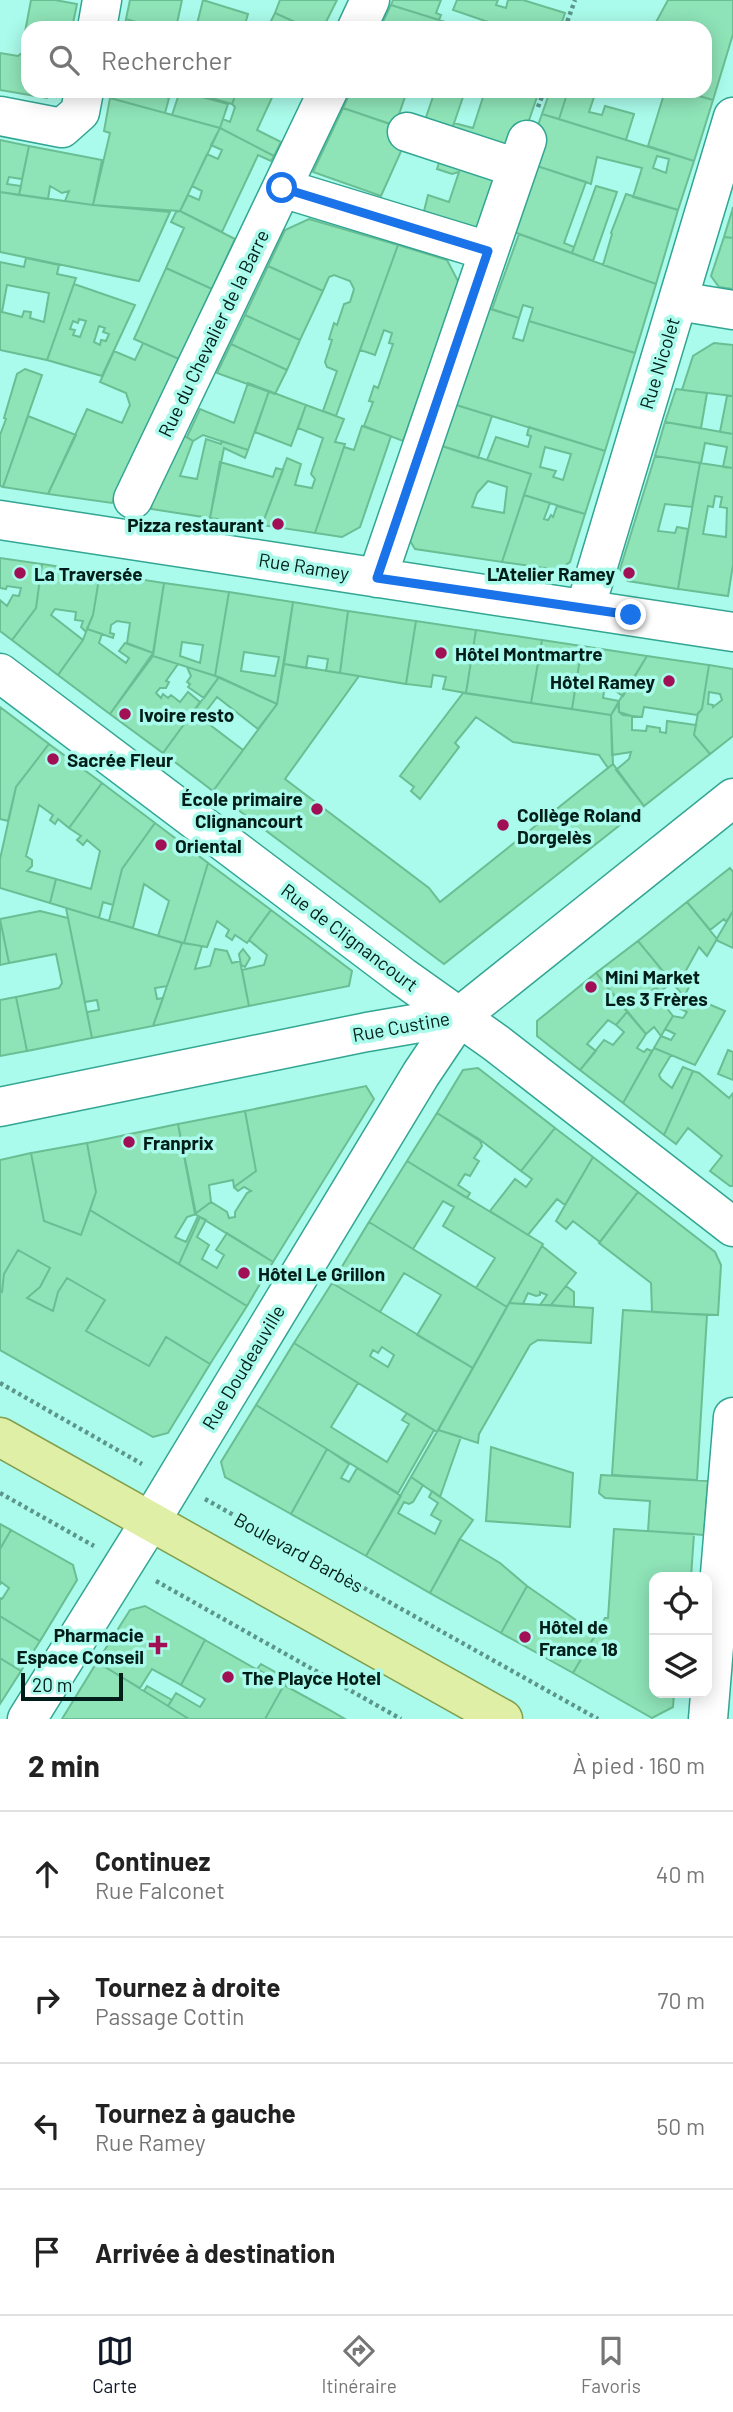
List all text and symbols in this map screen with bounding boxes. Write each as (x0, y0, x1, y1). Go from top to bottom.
search box (21, 21, 712, 98)
icon: search (45, 41, 83, 79)
text: Rechercher (101, 44, 232, 75)
route start (266, 172, 297, 203)
street label: Rue du Chevalier de la Barre (153, 226, 273, 440)
street label: Rue Nicolet (634, 314, 684, 412)
place label: Pizza restaurant (127, 513, 264, 536)
marker: Pizza restaurant (270, 516, 286, 532)
street label: Rue Ramey (257, 548, 351, 585)
place label: La Traversée (34, 562, 143, 585)
place label: L'Atelier Ramey (487, 562, 615, 585)
marker: La Traversée (12, 565, 28, 581)
marker: L'Atelier Ramey (621, 565, 637, 581)
route end (615, 599, 646, 630)
place label: Hôtel Montmartre (455, 642, 603, 665)
marker: Hôtel Montmartre (433, 645, 449, 661)
place label: Hôtel Ramey (550, 670, 655, 693)
marker: Hôtel Ramey (661, 673, 677, 689)
place label: Ivoire resto (139, 703, 234, 726)
marker: Ivoire resto (117, 706, 133, 722)
place label: Sacrée Fleur (67, 748, 174, 771)
marker: Sacrée Fleur (45, 751, 61, 767)
place label: École primaire Clignancourt (181, 787, 303, 832)
marker: École primaire Clignancourt (309, 801, 325, 817)
place label: Collège Roland Dorgelès (517, 803, 641, 848)
marker: Collège Roland Dorgelès (495, 817, 511, 833)
place label: Oriental (175, 834, 242, 857)
marker: Oriental (153, 837, 169, 853)
street label: Rue de Clignancourt (277, 878, 423, 996)
place label: Mini Market Les 3 Frères (605, 965, 708, 1010)
marker: Mini Market Les 3 Frères (583, 979, 599, 995)
street label: Rue Custine (350, 1006, 452, 1046)
place label: Franprix (143, 1131, 214, 1154)
marker: Franprix (121, 1134, 137, 1150)
place label: Hôtel Le Grillon (258, 1262, 385, 1285)
marker: Hôtel Le Grillon (236, 1265, 252, 1281)
street label: Rue Doudeauville (197, 1301, 289, 1433)
street label: Boulevard Barbès (230, 1507, 368, 1597)
map controls (649, 1572, 712, 1698)
button: locate (649, 1572, 712, 1635)
place label: Hôtel de France 18 (539, 1615, 618, 1660)
place label: Pharmacie Espace Conseil (16, 1623, 144, 1668)
marker: Hôtel de France 18 (517, 1629, 533, 1645)
button: layers (649, 1635, 712, 1698)
marker: Pharmacie Espace Conseil (150, 1637, 166, 1653)
place label: The Playce Hotel (242, 1666, 381, 1689)
marker: The Playce Hotel (220, 1669, 236, 1685)
scale bar (21, 1670, 122, 1702)
text: 20 m (32, 1673, 72, 1696)
text: 2 min (28, 1747, 100, 1783)
text: À pied · 160 m (573, 1751, 705, 1779)
text: Continuez (95, 1845, 211, 1876)
icon: ahead (28, 1855, 66, 1893)
text: 40 m (656, 1860, 705, 1888)
text: Rue Falconet (95, 1876, 225, 1904)
text: Tournez à droite (95, 1971, 280, 2002)
icon: right (28, 1981, 66, 2019)
text: 70 m (658, 1986, 705, 2014)
text: Passage Cottin (95, 2002, 244, 2030)
text: Tournez à gauche (95, 2097, 296, 2128)
icon: left (28, 2107, 66, 2145)
text: 50 m (657, 2112, 705, 2140)
text: Rue Ramey (95, 2128, 206, 2156)
icon: arrive (28, 2233, 66, 2271)
text: Arrivée à destination (95, 2237, 335, 2268)
tab: Carte (92, 2332, 137, 2397)
tab: Itinéraire (321, 2332, 397, 2397)
tab: Favoris (581, 2332, 641, 2397)

